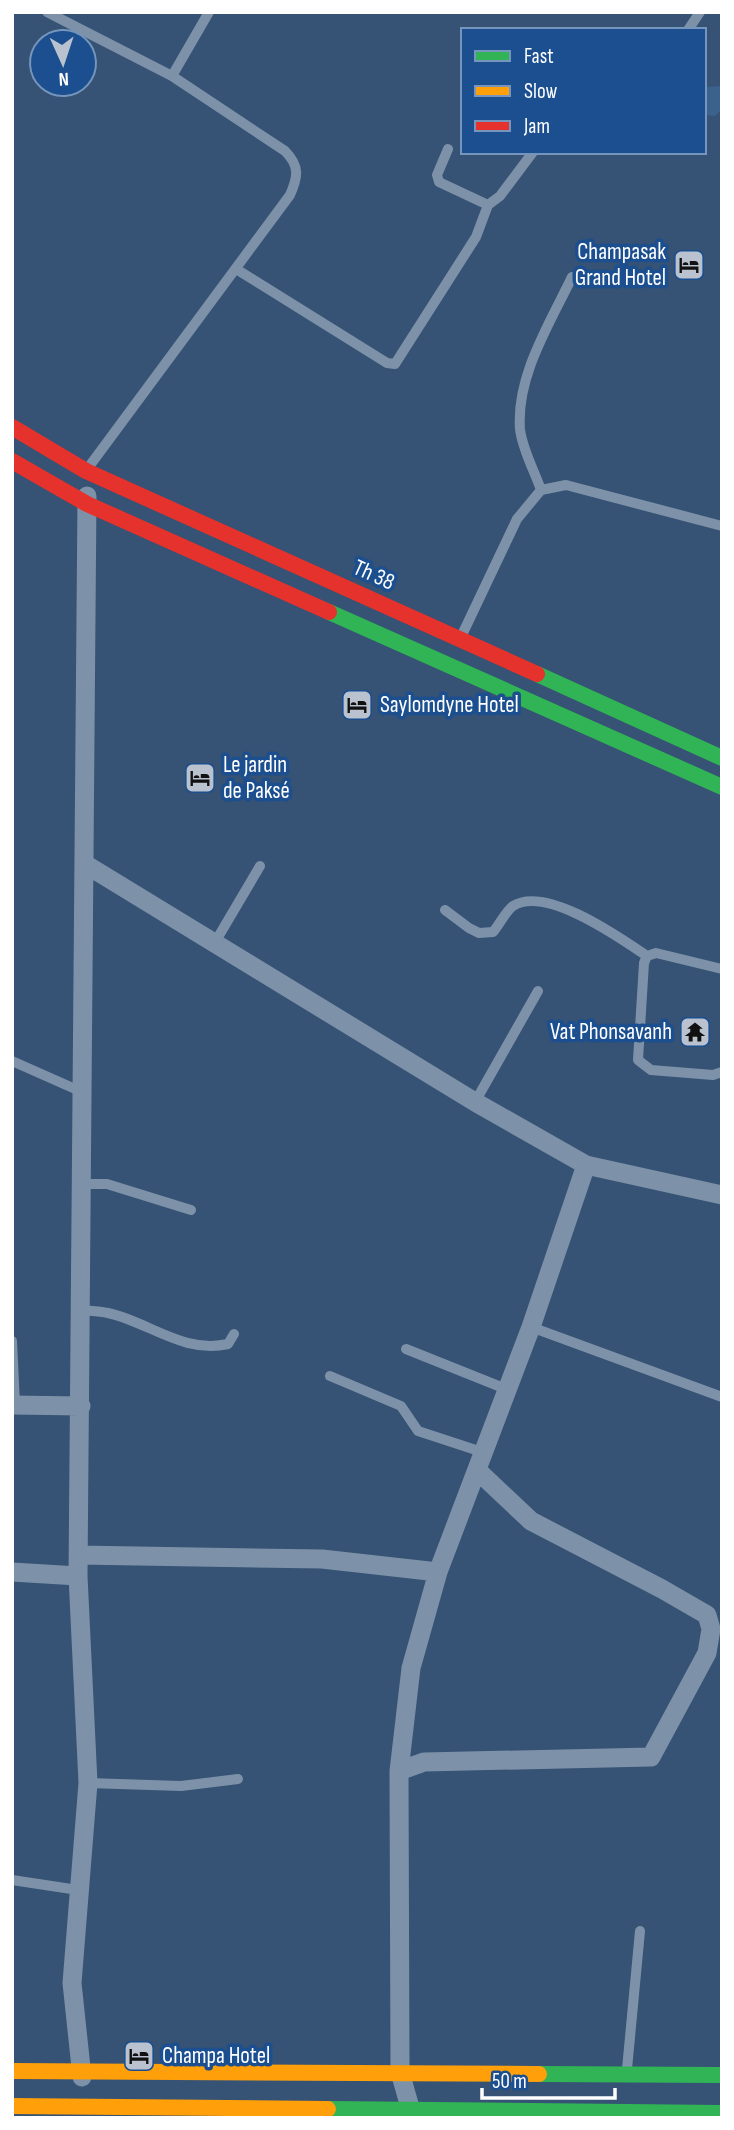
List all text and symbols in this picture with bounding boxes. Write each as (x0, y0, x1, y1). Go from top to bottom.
north arrow (28, 28, 98, 98)
legend (461, 28, 706, 154)
text: Fast (524, 44, 554, 69)
text: N (58, 67, 69, 90)
text: Slow (524, 79, 558, 104)
text: Jam (523, 114, 550, 139)
place label: Champasak Grand Hotel (575, 238, 666, 292)
hotel icon: Champasak Grand Hotel (672, 248, 706, 282)
street label: Th 38 (349, 554, 399, 596)
hotel icon: Saylomdyne Hotel (340, 688, 374, 722)
place label: Saylomdyne Hotel (380, 691, 519, 719)
place label: Le jardin de Paksé (223, 751, 290, 805)
hotel icon: Le jardin de Paksé (183, 761, 217, 795)
temple icon: Vat Phonsavanh (678, 1015, 712, 1049)
place label: Vat Phonsavanh (550, 1018, 672, 1046)
hotel icon: Champa Hotel (122, 2039, 156, 2073)
place label: Champa Hotel (162, 2042, 270, 2070)
scale bar (482, 2056, 615, 2100)
text: 50 m (492, 2069, 527, 2094)

